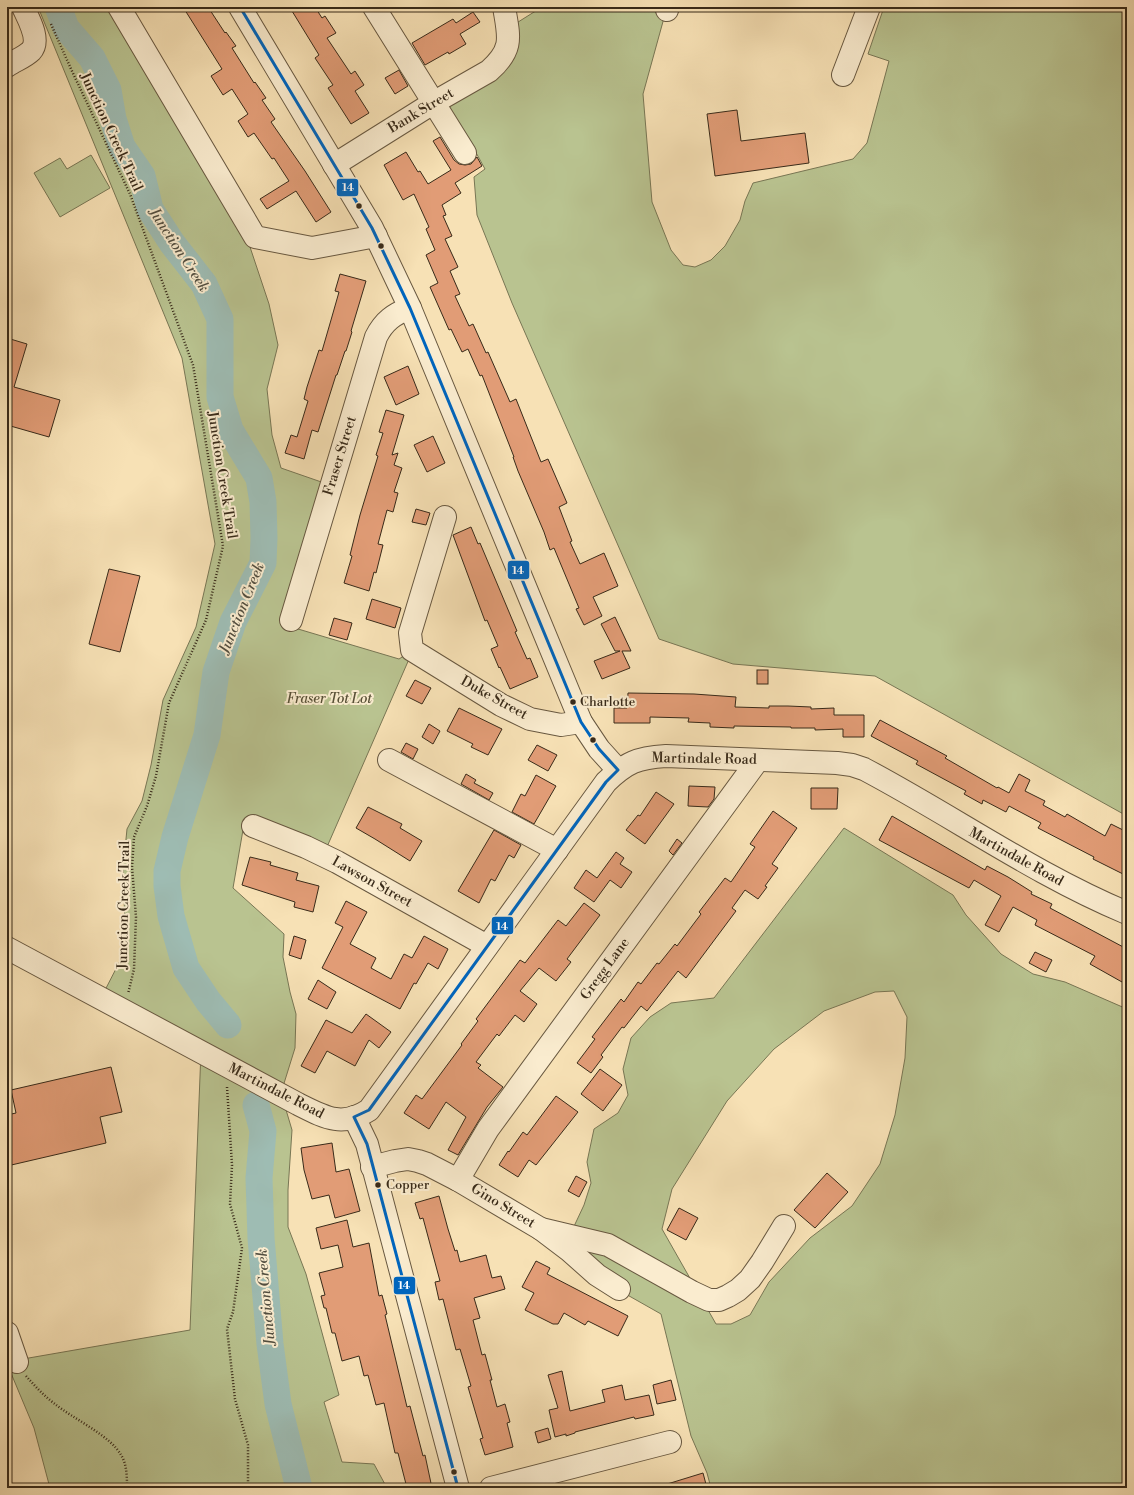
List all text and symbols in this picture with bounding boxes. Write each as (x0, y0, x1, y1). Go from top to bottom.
street label: Junction Creek Trail (75, 69, 146, 194)
street label: Bank Street (384, 84, 457, 138)
line badge: 14 (336, 178, 359, 197)
text: 14 (342, 181, 354, 195)
unlabelled marker (354, 201, 364, 211)
water label: Junction Creek (144, 203, 213, 296)
unlabelled marker (376, 241, 386, 251)
street label: Junction Creek Trail (203, 409, 241, 540)
street label: Fraser Street (319, 414, 361, 498)
water label: Junction Creek (214, 560, 269, 658)
line badge: 14 (507, 560, 530, 580)
text: 14 (512, 564, 524, 578)
street label: Duke Street (457, 672, 531, 724)
park label: Fraser Tot Lot (286, 690, 372, 708)
place label: Charlotte (580, 694, 636, 710)
marker: Charlotte (568, 697, 578, 707)
unlabelled marker (588, 735, 598, 745)
street label: Martindale Road (651, 749, 757, 769)
street label: Martindale Road (966, 824, 1067, 890)
street label: Junction Creek Trail (114, 840, 134, 971)
street label: Lawson Street (329, 852, 415, 912)
line badge: 14 (491, 916, 514, 935)
text: 14 (496, 920, 508, 934)
street label: Gregg Lane (576, 934, 634, 1004)
street label: Martindale Road (225, 1059, 327, 1123)
place label: Copper (386, 1177, 430, 1193)
marker: Copper (373, 1180, 383, 1190)
street label: Gino Street (467, 1180, 539, 1232)
water label: Junction Creek (252, 1248, 280, 1348)
line badge: 14 (393, 1276, 416, 1295)
text: 14 (398, 1279, 410, 1293)
unlabelled marker (449, 1467, 459, 1477)

